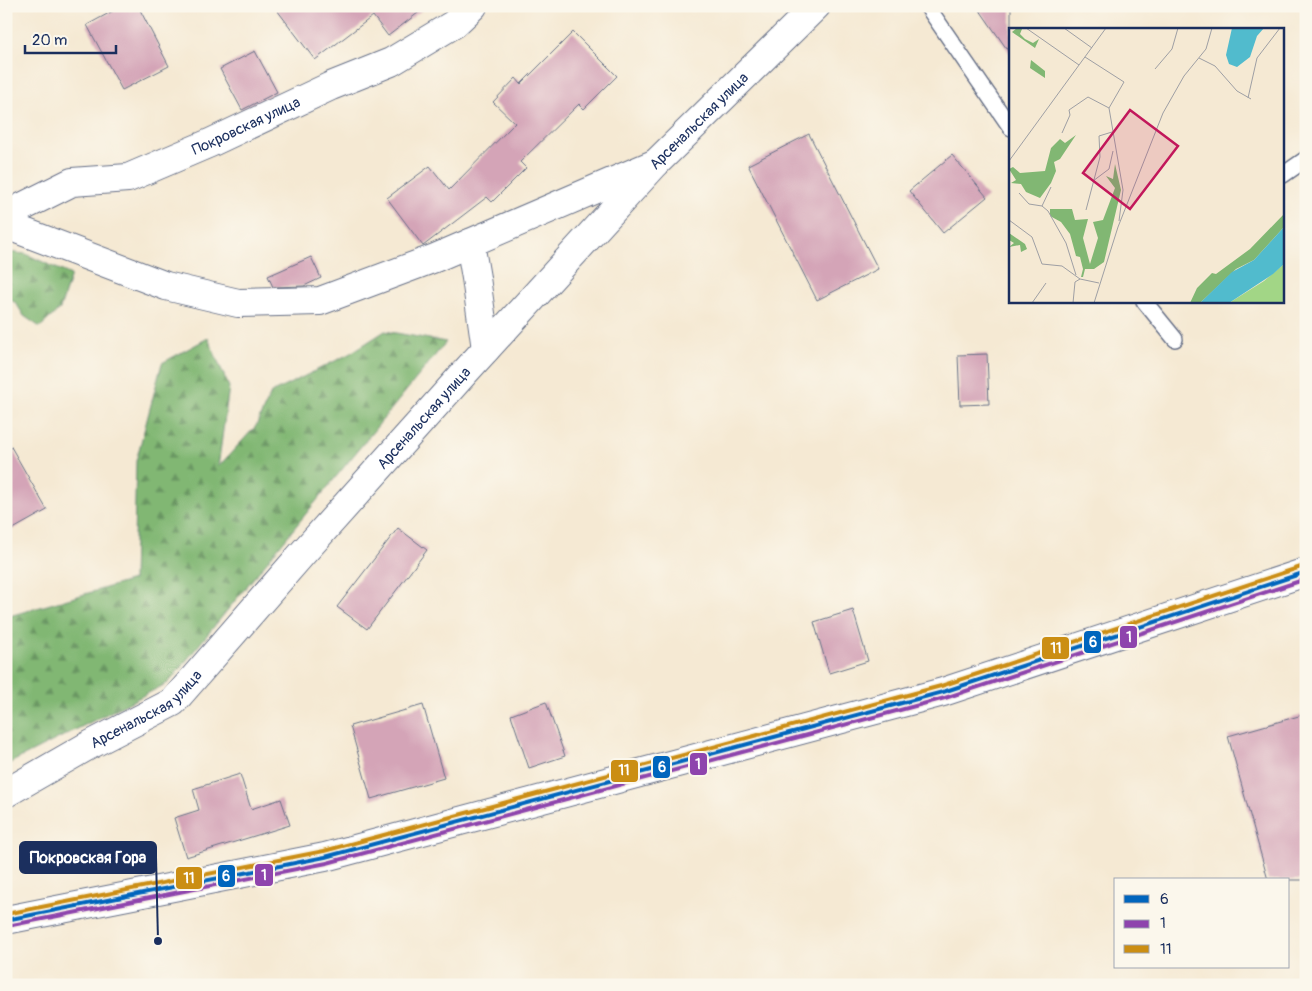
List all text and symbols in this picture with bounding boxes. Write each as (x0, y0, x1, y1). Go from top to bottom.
scale bar (25, 22, 116, 54)
inset map (1009, 28, 1284, 302)
text: 20 m (32, 31, 67, 50)
street label: Арсенальская улица (646, 69, 753, 174)
street label: Покровская улица (189, 93, 304, 160)
street label: Арсенальская улица (373, 363, 475, 474)
line badge: 1 (1119, 625, 1138, 649)
text: 1 (1126, 629, 1132, 646)
line badge: 6 (1083, 630, 1102, 654)
text: 6 (1089, 634, 1097, 651)
line badge: 11 (1041, 636, 1070, 660)
text: 11 (1051, 640, 1061, 657)
street label: Арсенальская улица (87, 666, 206, 753)
line badge: 1 (689, 752, 708, 776)
line badge: 6 (652, 755, 671, 779)
text: 1 (695, 756, 701, 773)
line badge: 11 (610, 759, 639, 783)
text: 6 (658, 759, 666, 776)
text: 11 (619, 762, 629, 779)
callout: Покровская Гора (20, 842, 156, 873)
text: Покровская Гора (30, 848, 147, 868)
line badge: 1 (254, 863, 274, 887)
line badge: 6 (217, 864, 236, 888)
line badge: 11 (175, 866, 203, 890)
text: 1 (261, 867, 267, 884)
text: 6 (222, 868, 230, 885)
text: 11 (184, 870, 194, 887)
legend (1114, 878, 1290, 968)
text: 6 (1160, 890, 1169, 909)
text: 1 (1160, 914, 1166, 933)
text: 11 (1160, 940, 1172, 959)

